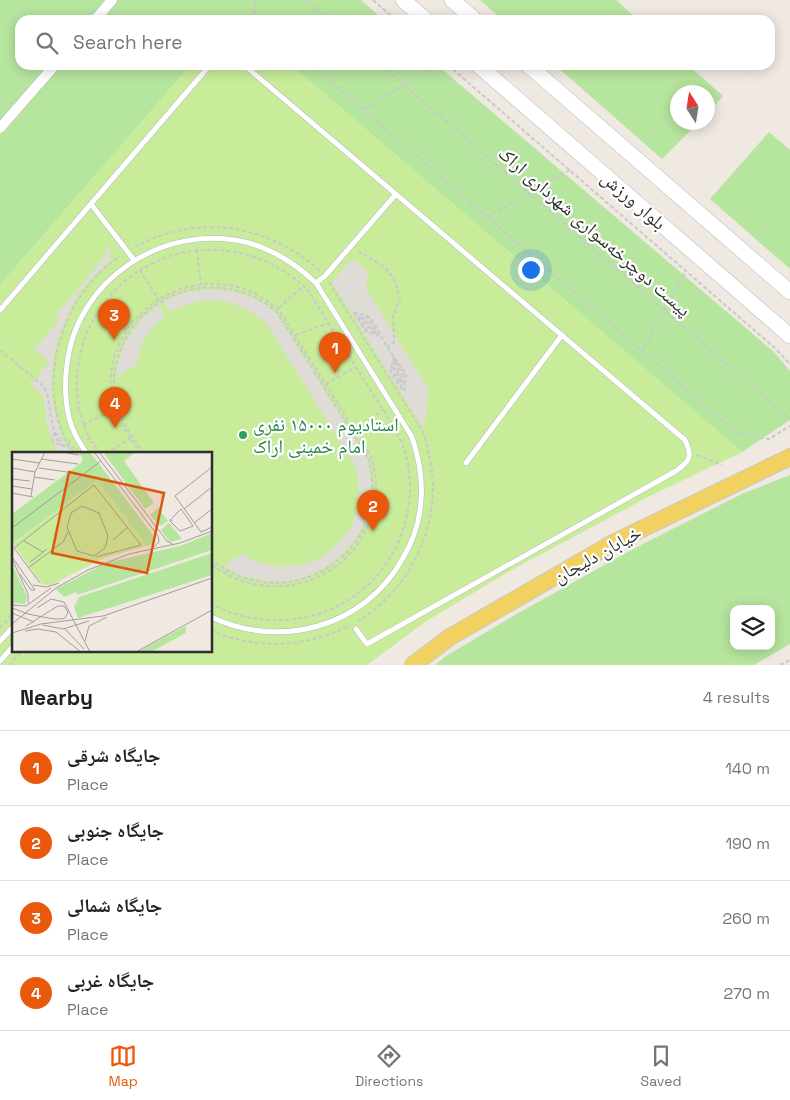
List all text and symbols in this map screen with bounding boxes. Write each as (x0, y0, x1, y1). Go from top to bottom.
search box (15, 15, 775, 70)
icon: search (33, 29, 61, 57)
text: Search here (73, 30, 183, 55)
north arrow (670, 85, 715, 130)
street label: پیست دوچرخه‌سواری شهرداری اراک (493, 141, 696, 322)
street label: بلوار ورزش (596, 165, 671, 236)
your location (518, 257, 544, 283)
pin: 3 (98, 299, 130, 340)
pin: 1 (319, 332, 351, 373)
pin: 4 (99, 387, 131, 428)
place label: استادیوم ۱۵۰۰۰ نفری امام خمینی اراک (253, 412, 399, 460)
marker: استادیوم ۱۵۰۰۰ نفری امام خمینی اراک (237, 429, 249, 441)
inset map (12, 452, 212, 652)
pin: 2 (357, 490, 389, 531)
street label: خیابان دلیجان (549, 520, 646, 589)
map controls (730, 605, 775, 650)
button: layers (730, 605, 775, 650)
text: Nearby (20, 684, 93, 711)
text: 4 results (703, 687, 770, 708)
text: جایگاه شرقی (67, 743, 161, 768)
text: 1 (32, 758, 40, 779)
text: 140 m (725, 758, 770, 779)
text: Place (67, 774, 109, 795)
text: جایگاه جنوبی (67, 818, 164, 843)
text: 2 (31, 833, 41, 854)
text: 190 m (725, 833, 770, 854)
text: Place (67, 849, 109, 870)
text: جایگاه شمالی (67, 893, 162, 918)
text: 3 (31, 908, 41, 929)
text: 260 m (722, 908, 770, 929)
text: Place (67, 924, 109, 945)
text: جایگاه غربی (67, 968, 154, 993)
text: 4 (31, 983, 41, 1004)
text: 270 m (723, 983, 770, 1004)
text: Place (67, 999, 109, 1020)
tab: Map (109, 1042, 138, 1090)
tab: Directions (355, 1042, 423, 1090)
tab: Saved (641, 1042, 681, 1090)

